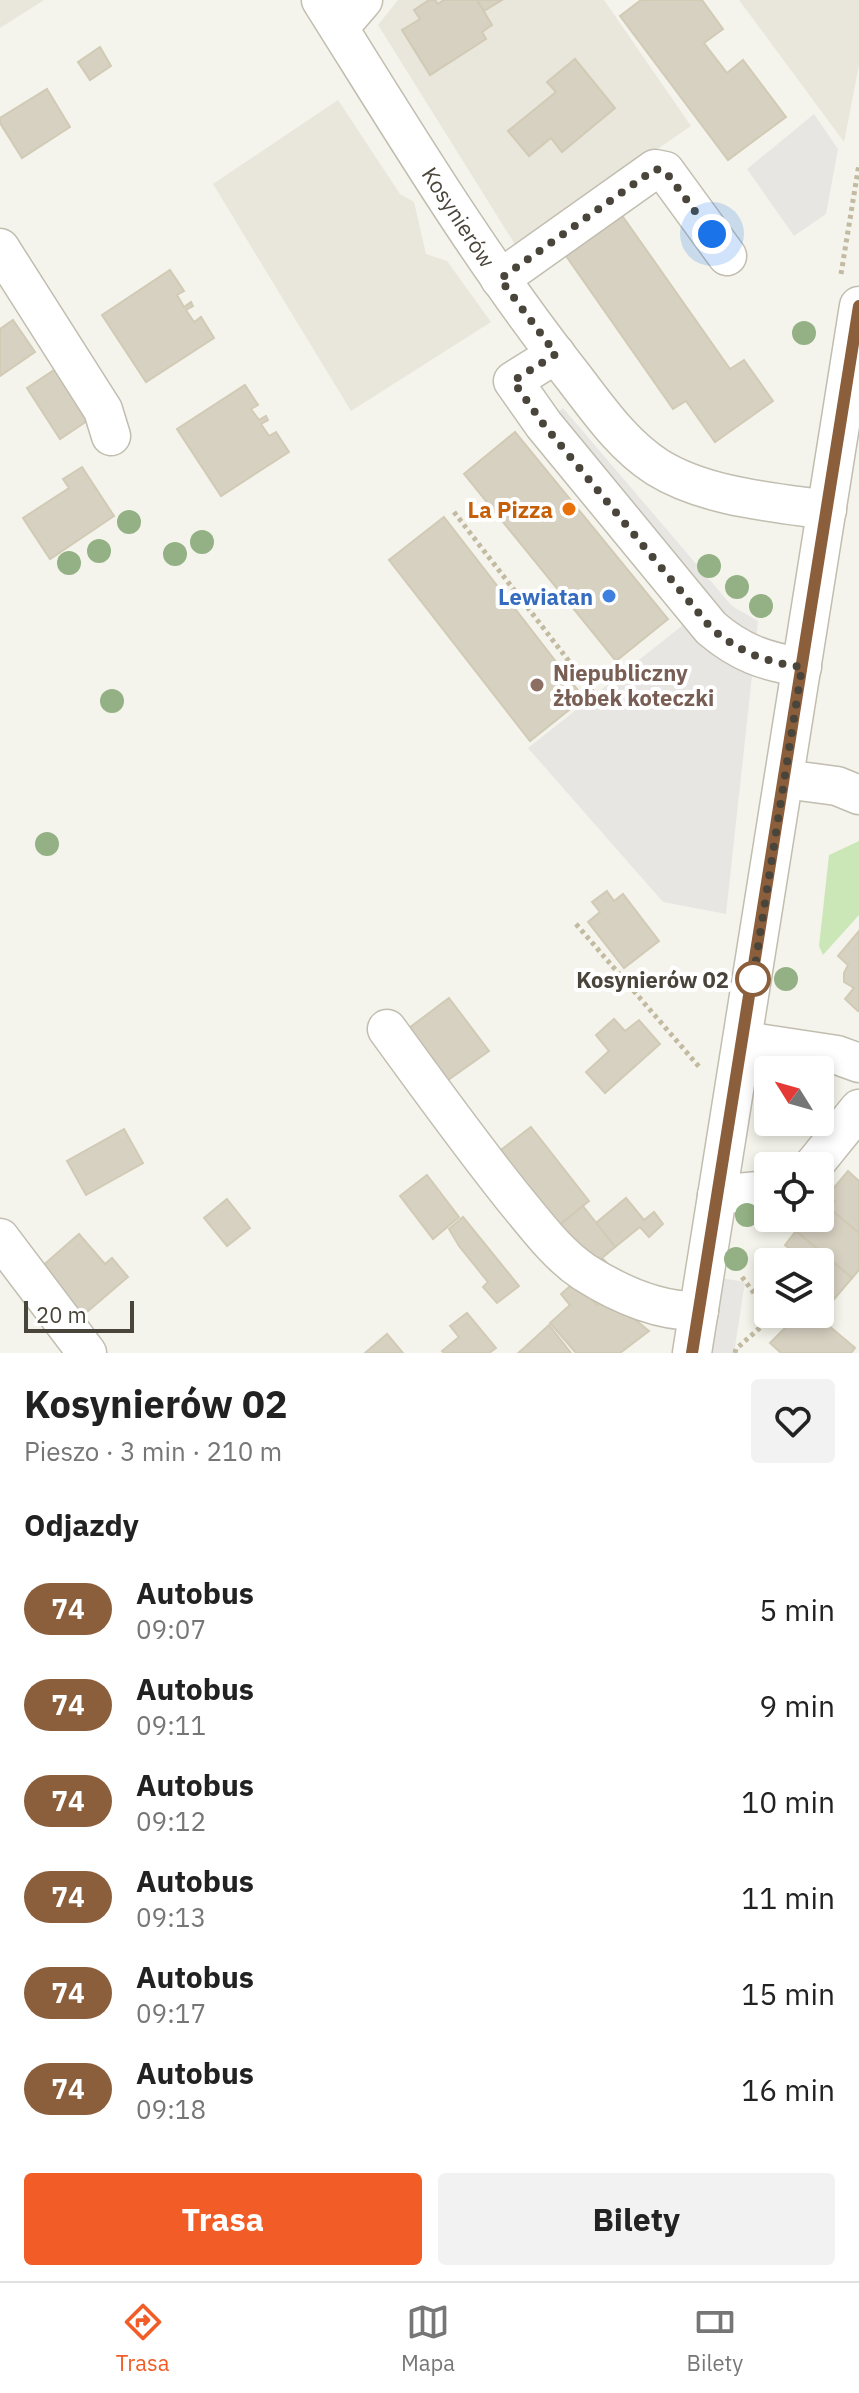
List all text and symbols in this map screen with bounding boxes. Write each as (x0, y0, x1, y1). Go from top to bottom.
street label: Kosynierów (416, 161, 502, 273)
your location (692, 214, 732, 254)
place label: La Pizza (468, 495, 553, 524)
marker: La Pizza (560, 500, 578, 518)
place label: Lewiatan (498, 582, 593, 611)
marker: Lewiatan (600, 587, 618, 605)
place label: Niepubliczny żłobek koteczki (553, 658, 714, 712)
marker: Niepubliczny żłobek koteczki (528, 676, 546, 694)
marker: Kosynierów 02 (736, 962, 770, 996)
place label: Kosynierów 02 (576, 965, 729, 994)
north arrow (754, 1056, 834, 1136)
map controls (754, 1056, 834, 1328)
button: locate (754, 1152, 834, 1232)
button: layers (754, 1248, 834, 1328)
scale bar (24, 1297, 134, 1333)
text: 20 m (36, 1300, 87, 1329)
text: Kosynierów 02 (24, 1379, 288, 1428)
button: heart (751, 1379, 835, 1463)
text: Pieszo · 3 min · 210 m (24, 1434, 282, 1468)
text: Odjazdy (24, 1505, 139, 1544)
text: Autobus (136, 1573, 254, 1612)
text: 74 (51, 1590, 85, 1627)
text: 5 min (759, 1590, 835, 1629)
text: 09:07 (136, 1612, 206, 1646)
text: Autobus (136, 1669, 254, 1708)
text: 74 (51, 1686, 85, 1723)
text: 9 min (759, 1686, 835, 1725)
text: 09:11 (136, 1708, 206, 1742)
text: Autobus (136, 1765, 254, 1804)
text: 74 (51, 1782, 85, 1819)
text: 10 min (741, 1782, 835, 1821)
text: 09:12 (136, 1804, 206, 1838)
text: Autobus (136, 1861, 254, 1900)
text: 74 (51, 1878, 85, 1915)
text: 11 min (741, 1878, 835, 1917)
text: 09:13 (136, 1900, 206, 1934)
text: Autobus (136, 1957, 254, 1996)
text: 74 (51, 1974, 85, 2011)
text: 15 min (741, 1974, 835, 2013)
text: 09:17 (136, 1996, 206, 2030)
text: Autobus (136, 2053, 254, 2092)
text: 74 (51, 2070, 85, 2107)
text: 16 min (741, 2070, 835, 2109)
text: 09:18 (136, 2092, 206, 2126)
button: Trasa (24, 2173, 422, 2265)
button: Bilety (438, 2173, 835, 2265)
tab: Trasa (116, 2300, 170, 2377)
tab: Mapa (401, 2300, 455, 2377)
tab: Bilety (687, 2300, 743, 2377)

